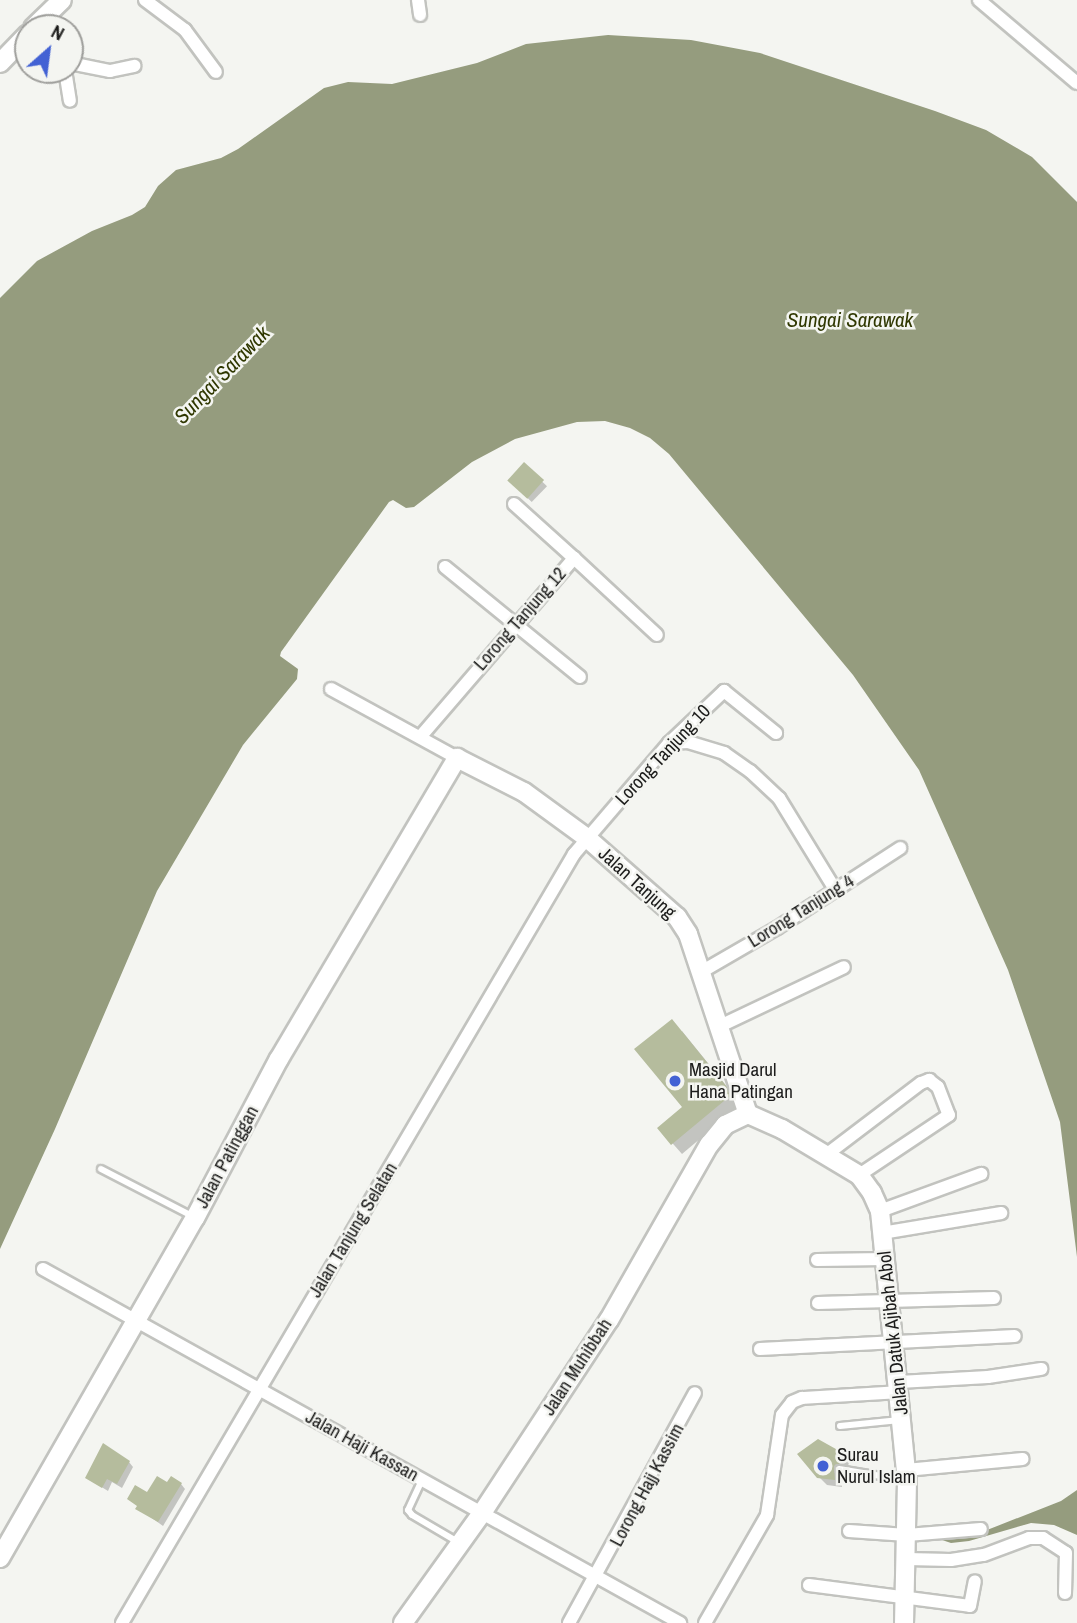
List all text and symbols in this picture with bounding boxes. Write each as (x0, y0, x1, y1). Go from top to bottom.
north arrow (14, 14, 84, 84)
text: N (47, 18, 69, 46)
water label: Sungai Sarawak (787, 307, 913, 333)
water label: Sungai Sarawak (169, 321, 275, 429)
street label: Lorong Tanjung 12 (469, 563, 571, 675)
street label: Lorong Tanjung 10 (611, 700, 715, 810)
street label: Jalan Tanjung (594, 842, 680, 924)
street label: Lorong Tanjung 4 (744, 869, 858, 953)
place label: Masjid Darul Hana Patingan (689, 1059, 793, 1103)
marker: Masjid Darul Hana Patingan (667, 1073, 683, 1089)
street label: Jalan Patinggan (191, 1102, 263, 1212)
street label: Jalan Tanjung Selatan (304, 1158, 402, 1302)
street label: Jalan Datuk Ajibah Abol (873, 1249, 913, 1417)
street label: Jalan Muhibbah (537, 1314, 617, 1420)
street label: Jalan Haji Kassan (302, 1406, 422, 1486)
street label: Lorong Hajj Kassim (605, 1420, 689, 1550)
place label: Surau Nurul Islam (837, 1444, 916, 1488)
marker: Surau Nurul Islam (815, 1458, 831, 1474)

